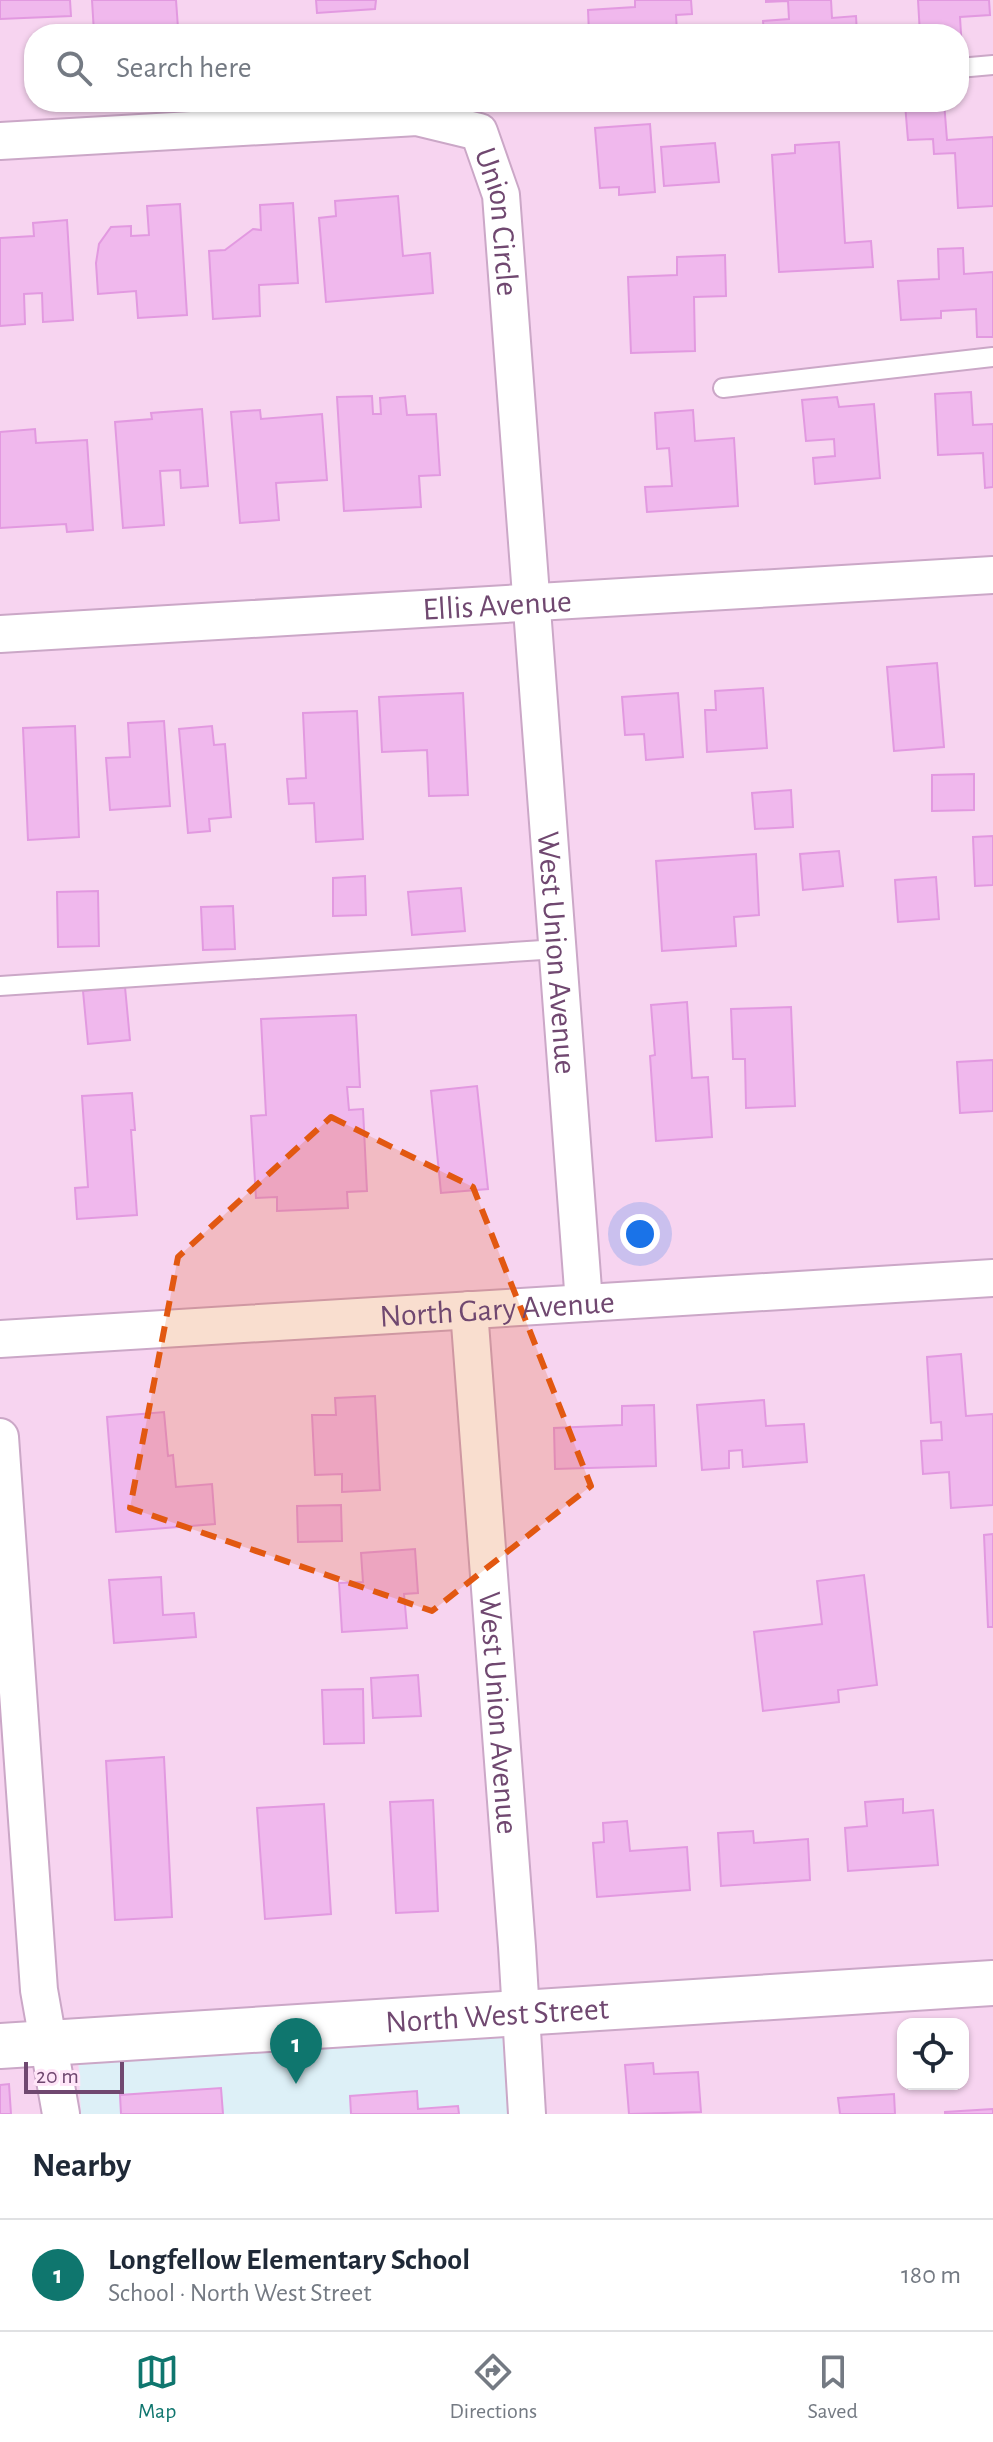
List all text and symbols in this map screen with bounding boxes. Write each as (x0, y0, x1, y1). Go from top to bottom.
search box (24, 24, 969, 112)
icon: search (52, 46, 96, 90)
text: Search here (116, 53, 252, 83)
street label: Union Circle (469, 143, 524, 297)
street label: Ellis Avenue (422, 585, 573, 626)
street label: West Union Avenue (532, 830, 582, 1075)
your location (620, 1214, 660, 1254)
street label: North Gary Avenue (379, 1286, 616, 1333)
street label: West Union Avenue (473, 1590, 523, 1836)
street label: North West Street (384, 1992, 610, 2039)
pin: 1 (270, 2018, 322, 2084)
map controls (897, 2018, 969, 2090)
button: locate (897, 2018, 969, 2090)
scale bar (24, 2058, 124, 2094)
text: 20 m (36, 2065, 79, 2087)
text: Nearby (32, 2149, 131, 2183)
text: Longfellow Elementary School (108, 2245, 470, 2275)
text: 1 (53, 2262, 63, 2288)
text: 180 m (901, 2262, 961, 2288)
text: School · North West Street (108, 2280, 371, 2306)
tab: Map (135, 2350, 179, 2424)
tab: Directions (449, 2350, 537, 2424)
tab: Saved (807, 2350, 858, 2424)

